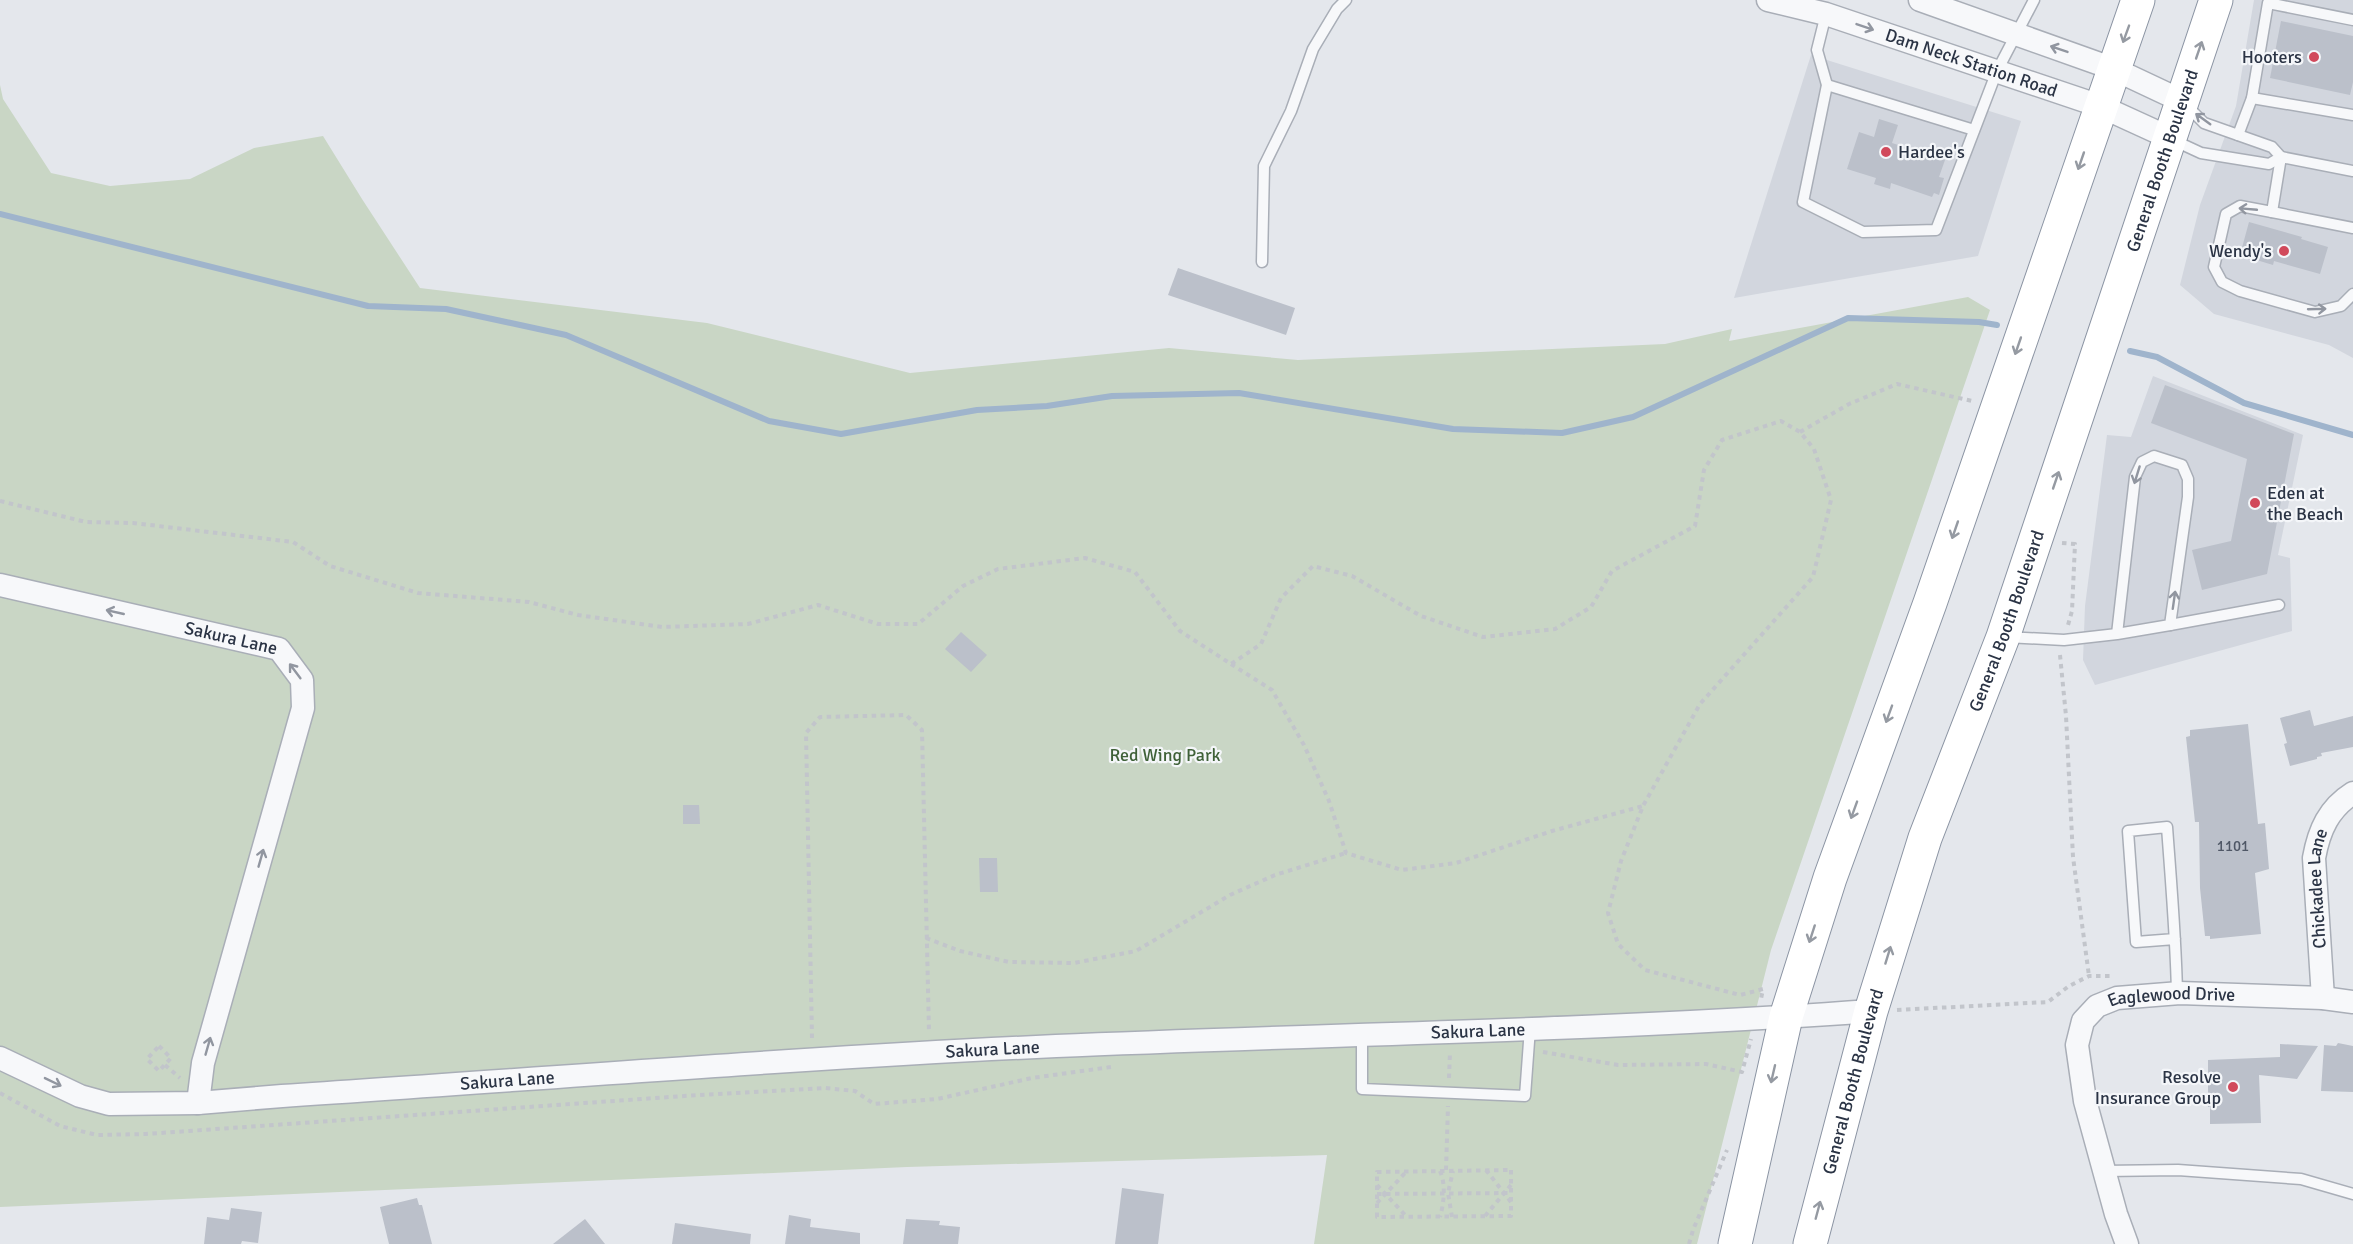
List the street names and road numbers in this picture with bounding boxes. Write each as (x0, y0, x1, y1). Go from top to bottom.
street label: Dam Neck Station Road (1883, 24, 2060, 102)
street label: General Booth Boulevard (2122, 66, 2203, 255)
street label: General Booth Boulevard (1964, 527, 2049, 715)
street label: Sakura Lane (182, 617, 280, 659)
street label: Chickadee Lane (2303, 825, 2332, 949)
street label: Eaglewood Drive (2104, 982, 2236, 1012)
street label: General Booth Boulevard (1818, 986, 1888, 1177)
street label: Sakura Lane (1431, 1018, 1526, 1044)
street label: Sakura Lane (945, 1036, 1040, 1063)
street label: Sakura Lane (459, 1066, 555, 1095)

